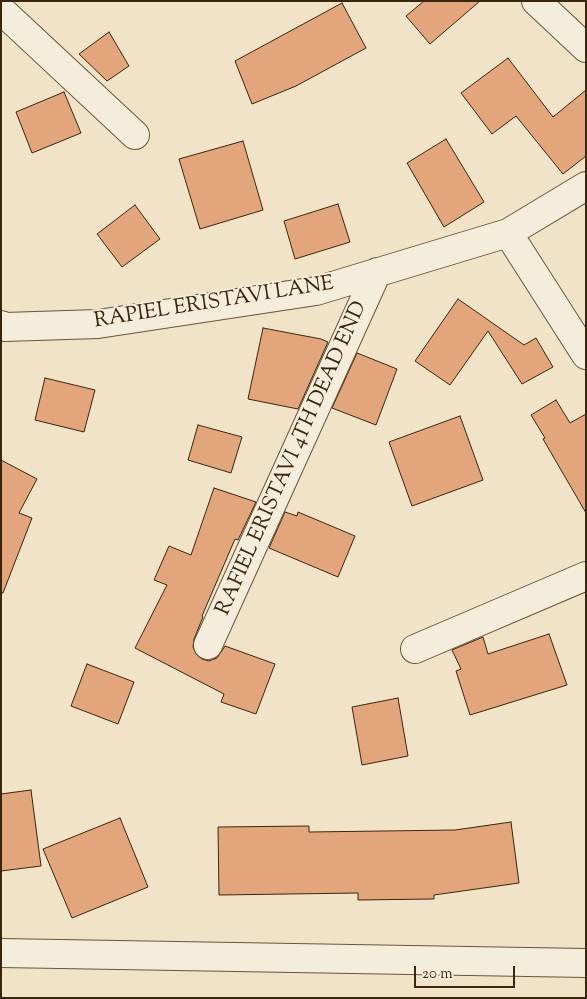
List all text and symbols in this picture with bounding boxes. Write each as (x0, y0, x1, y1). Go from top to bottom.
street label: RAPIEL ERISTAVI LANE (92, 273, 336, 335)
street label: RAFIEL ERISTAVI 4TH DEAD END (212, 298, 374, 620)
scale bar (417, 956, 518, 988)
text: 20 m (422, 964, 453, 985)

